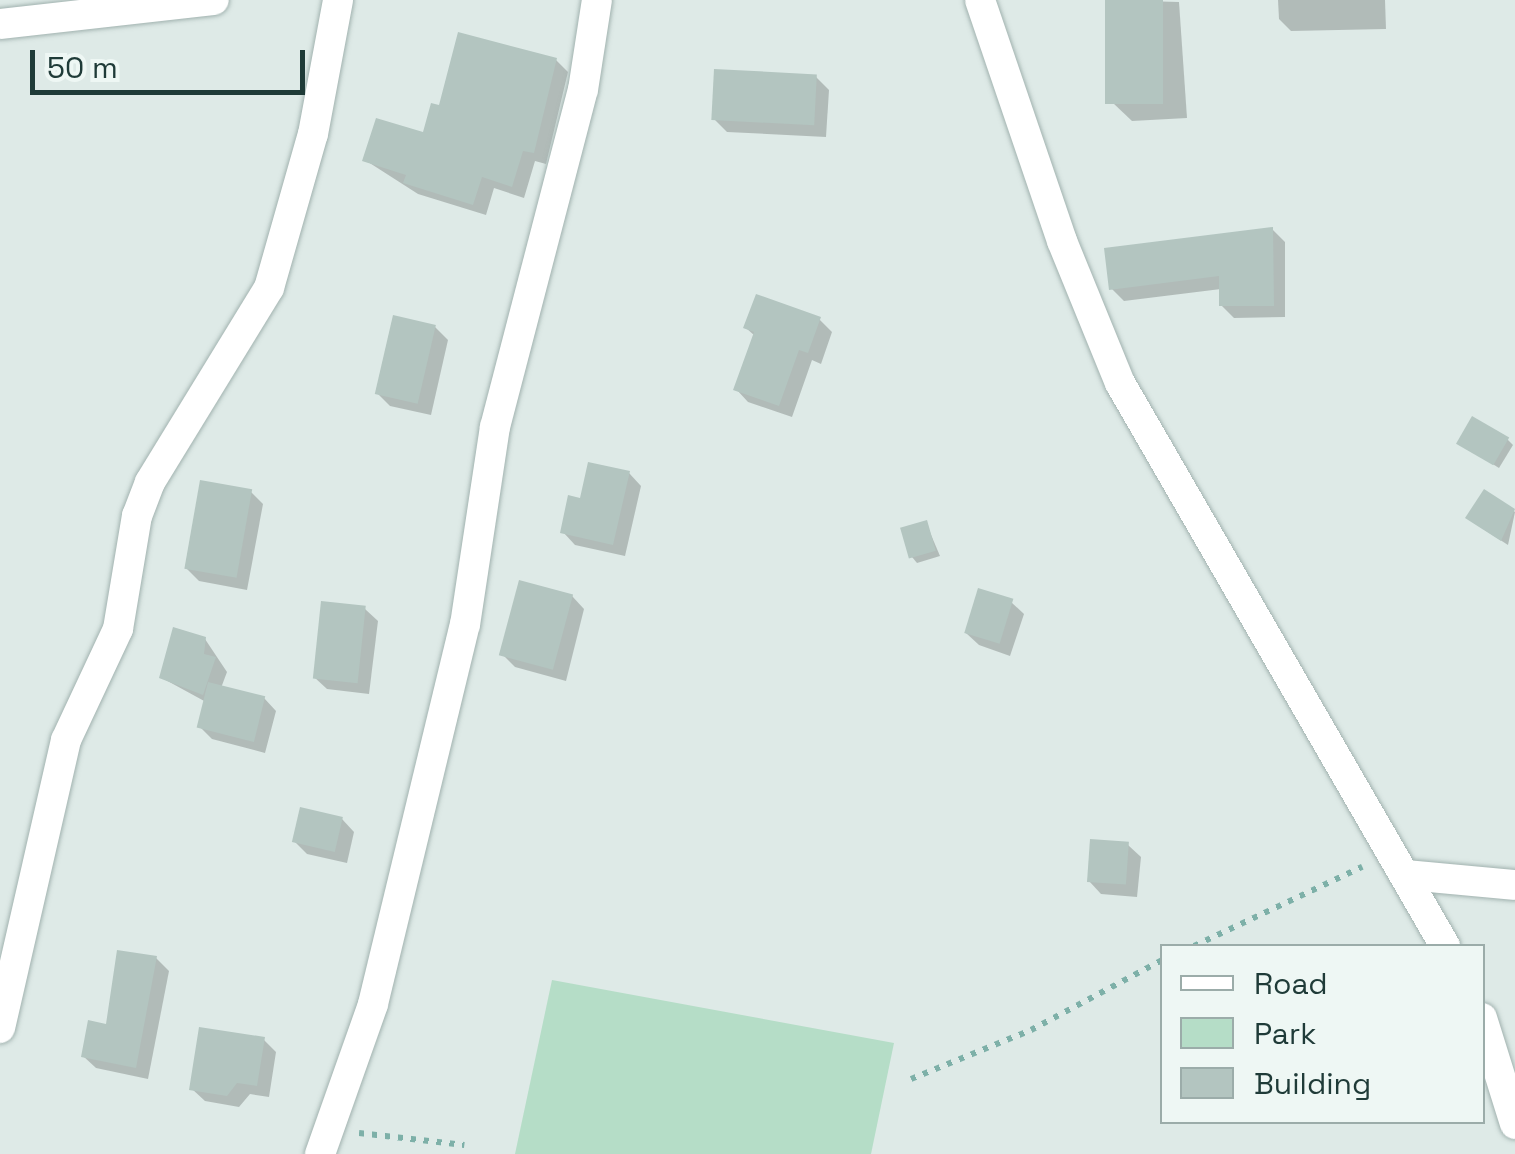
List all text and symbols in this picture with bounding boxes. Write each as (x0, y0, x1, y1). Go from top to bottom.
scale bar (35, 30, 310, 92)
text: 50 m (47, 48, 118, 87)
legend (1160, 944, 1485, 1124)
text: Road (1254, 964, 1328, 1003)
text: Park (1254, 1014, 1316, 1053)
text: Building (1254, 1064, 1371, 1103)

